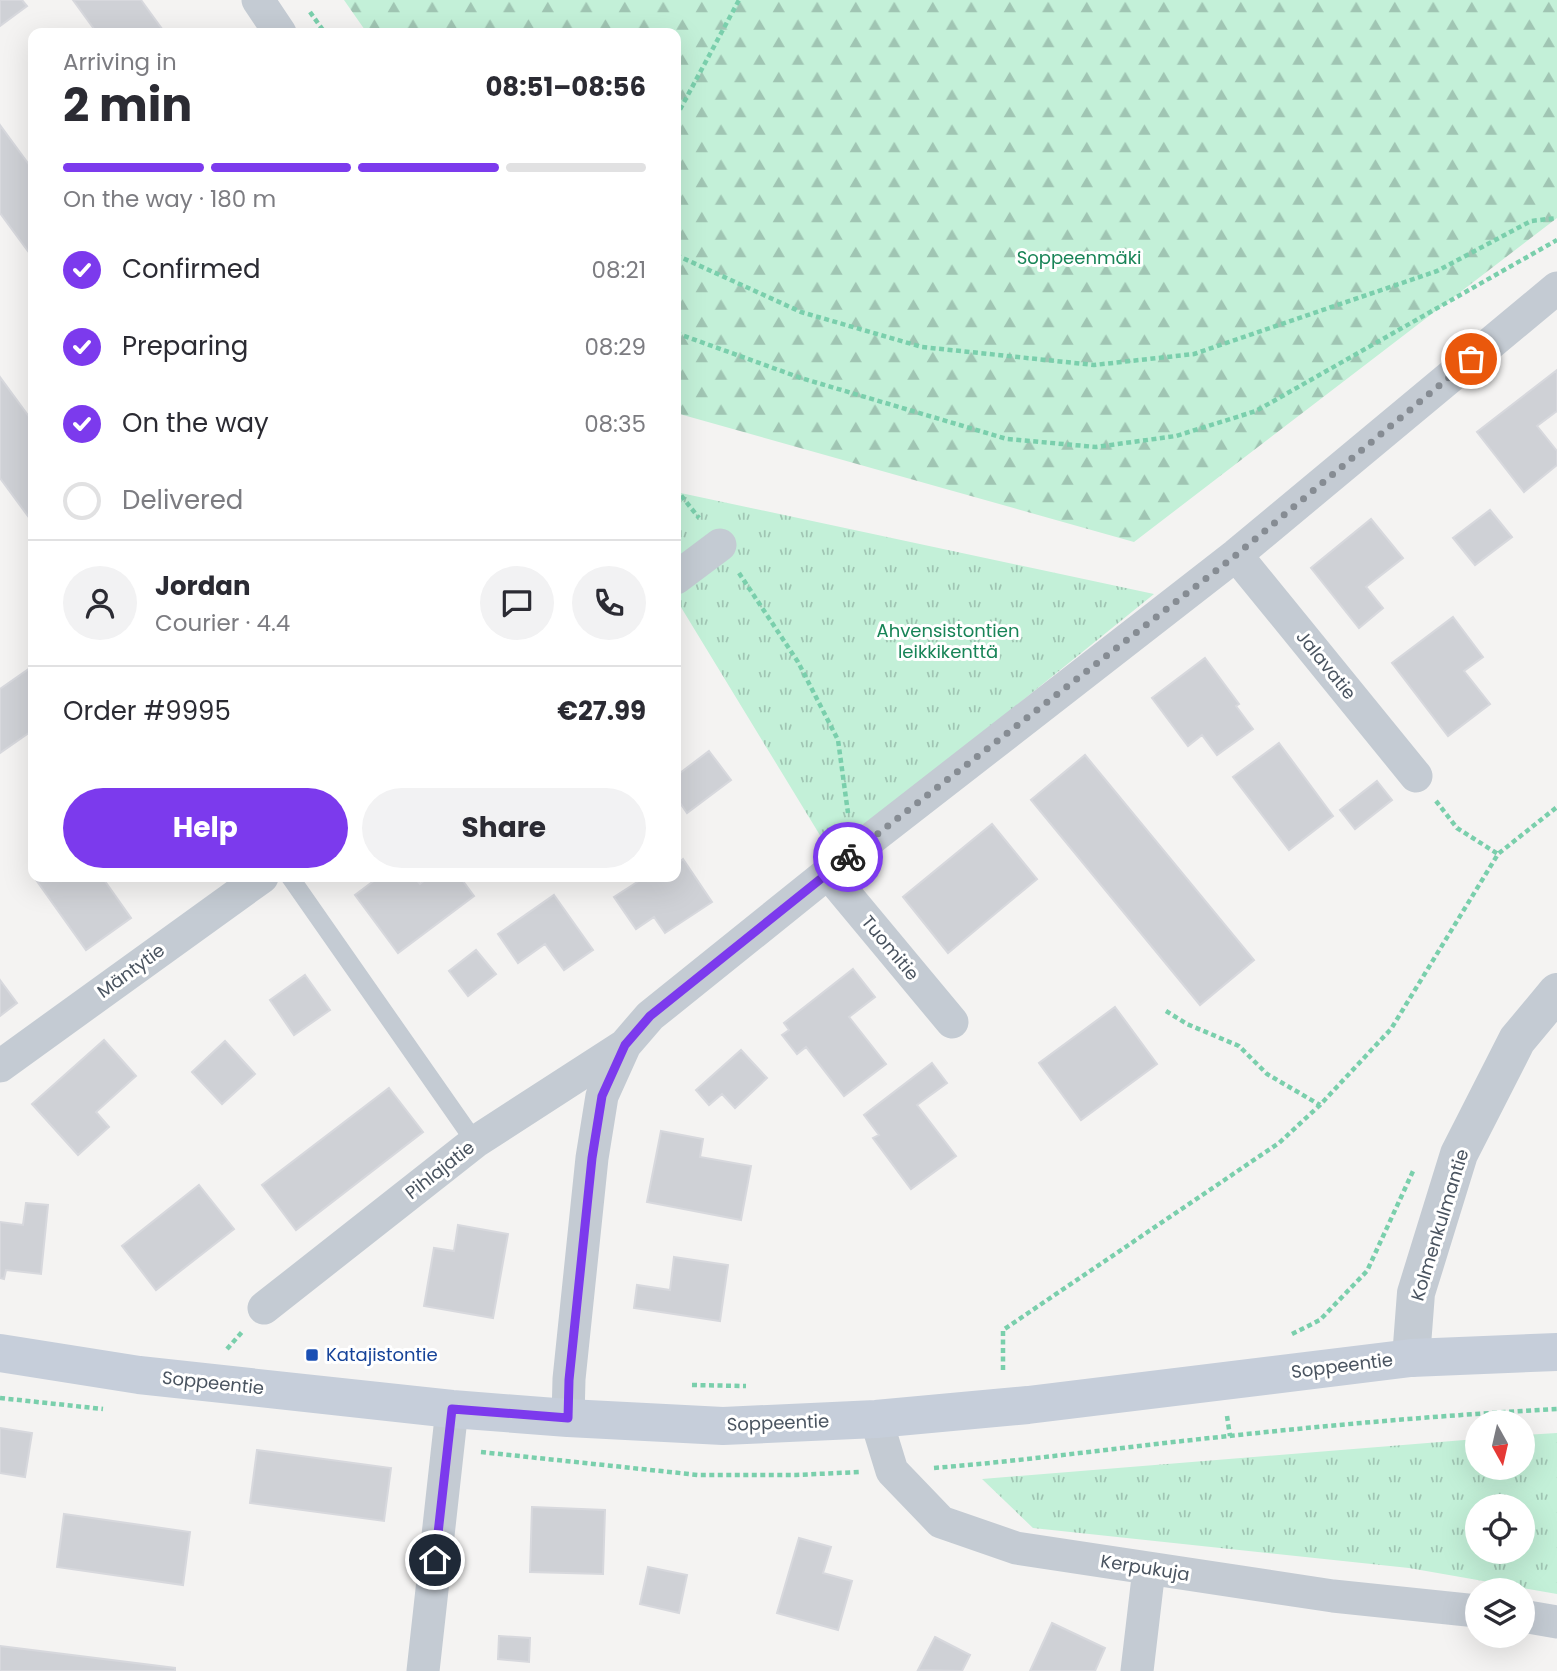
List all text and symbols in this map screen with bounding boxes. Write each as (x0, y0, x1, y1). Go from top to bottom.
text: Arriving in (63, 46, 177, 78)
text: 08:51–08:56 (485, 69, 646, 105)
text: 2 min (63, 73, 192, 137)
text: On the way · 180 m (63, 183, 276, 215)
park label: Soppeenmäki (1017, 245, 1141, 270)
icon: check (63, 251, 101, 289)
text: Confirmed (122, 251, 260, 287)
text: 08:21 (592, 254, 646, 286)
icon: check (63, 328, 101, 366)
text: Preparing (122, 328, 248, 364)
pin (1441, 329, 1501, 389)
text: 08:29 (584, 331, 646, 363)
icon: bag (1452, 340, 1490, 378)
icon: check (63, 405, 101, 443)
text: On the way (122, 405, 269, 441)
text: 08:35 (584, 408, 646, 440)
text: Delivered (122, 482, 243, 518)
button: person (63, 566, 137, 640)
button: chat (480, 566, 554, 640)
button: phone (572, 566, 646, 640)
text: Jordan (155, 568, 251, 604)
text: Courier · 4.4 (155, 607, 290, 639)
park label: Ahvensistontien leikkikenttä (877, 618, 1019, 664)
street label: Jalavatie (1291, 625, 1362, 705)
text: Order #9995 (63, 693, 231, 729)
text: €27.99 (557, 693, 646, 729)
button: Help (63, 788, 348, 868)
button: Share (362, 788, 646, 868)
courier (813, 822, 883, 892)
icon: bike (829, 838, 867, 876)
street label: Tuomitie (856, 910, 925, 986)
street label: Mäntytie (92, 938, 170, 1004)
street label: Pihlajatie (400, 1135, 480, 1205)
street label: Kolmenkulmantie (1405, 1146, 1475, 1304)
place label: Katajistontie (326, 1342, 438, 1367)
marker: Katajistontie (304, 1347, 320, 1363)
street label: Soppeentie (1290, 1347, 1394, 1384)
street label: Soppeentie (161, 1365, 265, 1400)
street label: Soppeentie (726, 1408, 830, 1437)
north arrow (1465, 1410, 1535, 1480)
map controls (1465, 1410, 1535, 1648)
button: locate (1465, 1494, 1535, 1564)
pin (405, 1530, 465, 1590)
icon: home (416, 1541, 454, 1579)
street label: Kerpukuja (1099, 1548, 1191, 1587)
button: layers (1465, 1578, 1535, 1648)

